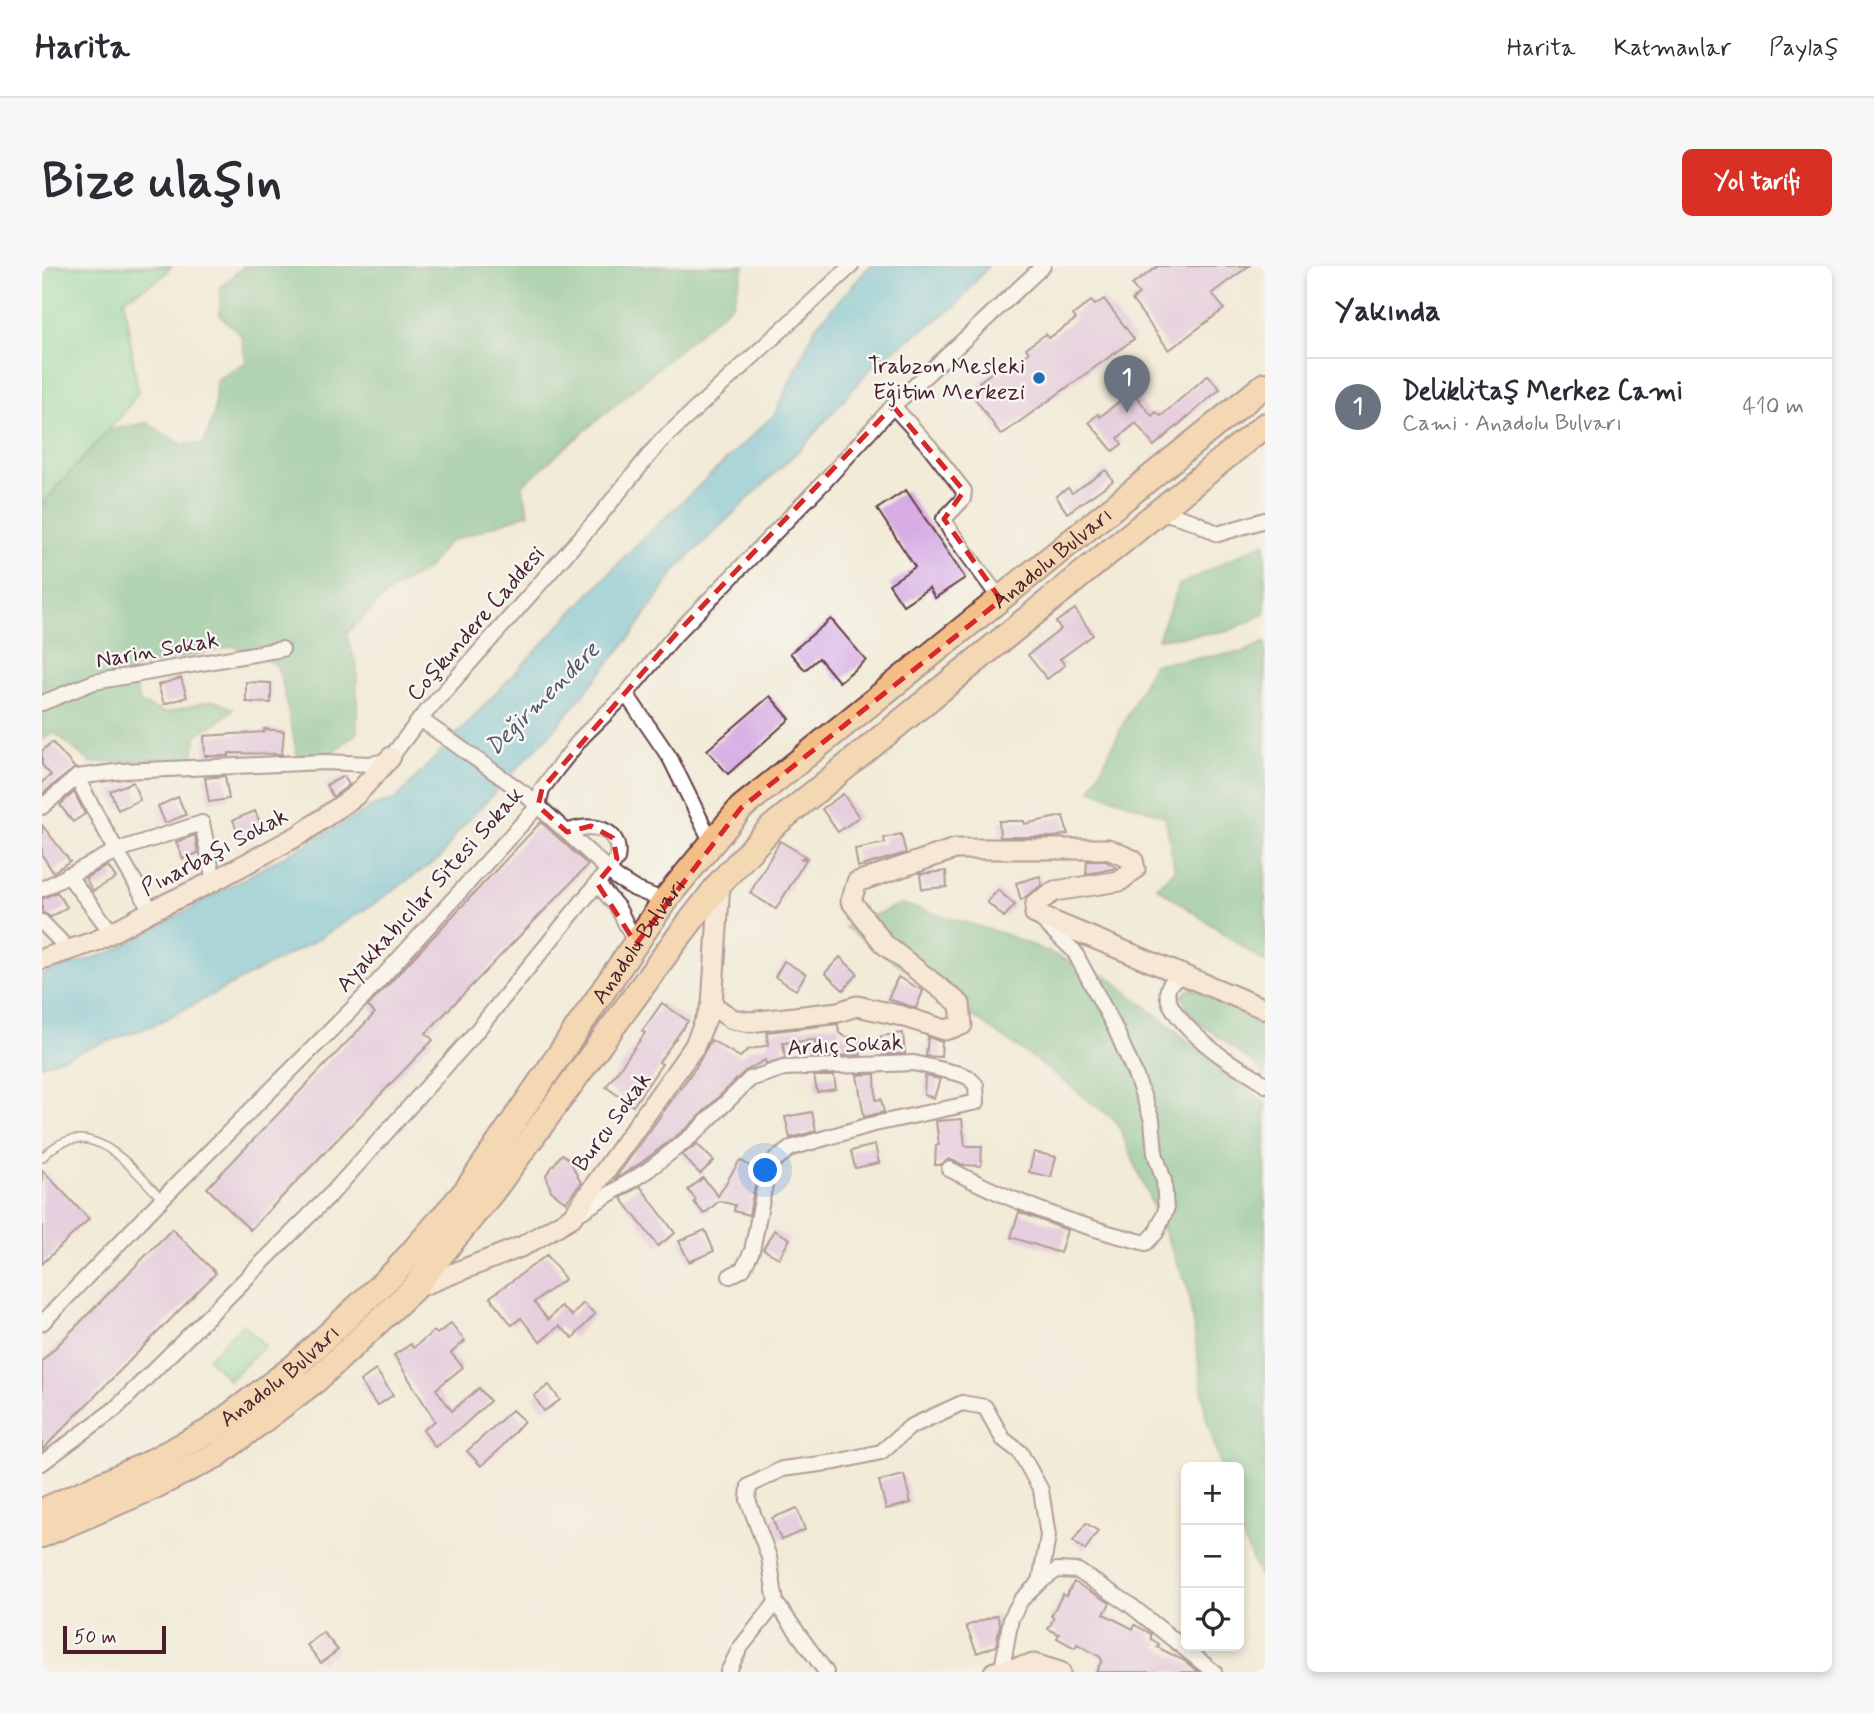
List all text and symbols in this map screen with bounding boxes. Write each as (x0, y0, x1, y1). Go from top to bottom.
text: Harita (35, 26, 130, 70)
text: Harita (1507, 33, 1575, 64)
text: Katmanlar (1613, 33, 1731, 64)
text: Paylaş (1769, 33, 1839, 64)
button: Yol tarifi (1682, 149, 1832, 216)
text: Bize ulaşın (42, 150, 282, 215)
text: Yakında (1335, 292, 1441, 331)
place label: Trabzon Mesleki Eğitim Merkezi (868, 352, 1025, 408)
pin: 1 (1104, 355, 1150, 413)
marker: Trabzon Mesleki Eğitim Merkezi (1031, 370, 1047, 386)
text: Deliklitaş Merkez Cami (1402, 375, 1684, 409)
text: 1 (1353, 392, 1363, 422)
text: 410 m (1742, 392, 1804, 422)
text: Cami · Anadolu Bulvarı (1402, 409, 1622, 439)
street label: Anadolu Bulvarı (986, 501, 1119, 617)
street label: Coşkundere Caddesi (401, 540, 552, 708)
street label: Narin Sokak (94, 625, 221, 677)
water label: Değirmendere (479, 634, 608, 763)
street label: Ayakkabıcılar Sitesi Sokak (330, 781, 531, 1000)
street label: Pınarbaşı Sokak (136, 802, 293, 904)
street label: Anadolu Bulvarı (585, 872, 694, 1011)
street label: Ardıç Sokak (786, 1028, 904, 1064)
street label: Burcu Sokak (566, 1066, 659, 1178)
your location (748, 1153, 782, 1187)
street label: Anadolu Bulvarı (214, 1319, 347, 1435)
map controls (1181, 1462, 1244, 1651)
button: + (1181, 1462, 1244, 1525)
button: − (1181, 1525, 1244, 1588)
button: locate (1181, 1588, 1244, 1651)
scale bar (63, 1623, 166, 1655)
text: 50 m (74, 1625, 117, 1650)

